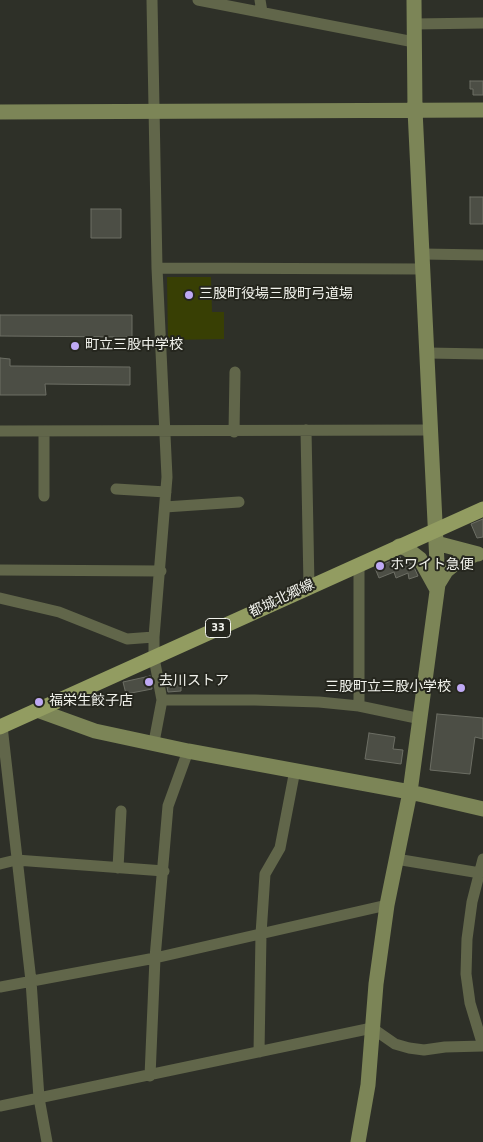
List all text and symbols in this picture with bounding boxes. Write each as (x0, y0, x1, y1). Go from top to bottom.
place label: 三股町役場三股町弓道場 (199, 287, 353, 303)
marker: 三股町役場三股町弓道場 (183, 289, 195, 301)
place label: 町立三股中学校 (85, 338, 183, 354)
marker: 町立三股中学校 (69, 340, 81, 352)
place label: ホワイト急便 (390, 558, 474, 574)
marker: ホワイト急便 (374, 560, 386, 572)
street label: 都城北郷線 (247, 577, 317, 621)
road number: 33 (206, 618, 230, 638)
place label: 去川ストア (159, 674, 229, 690)
marker: 去川ストア (143, 676, 155, 688)
place label: 三股町立三股小学校 (325, 680, 451, 696)
marker: 三股町立三股小学校 (455, 682, 467, 694)
place label: 福栄生餃子店 (49, 694, 133, 710)
marker: 福栄生餃子店 (33, 696, 45, 708)

